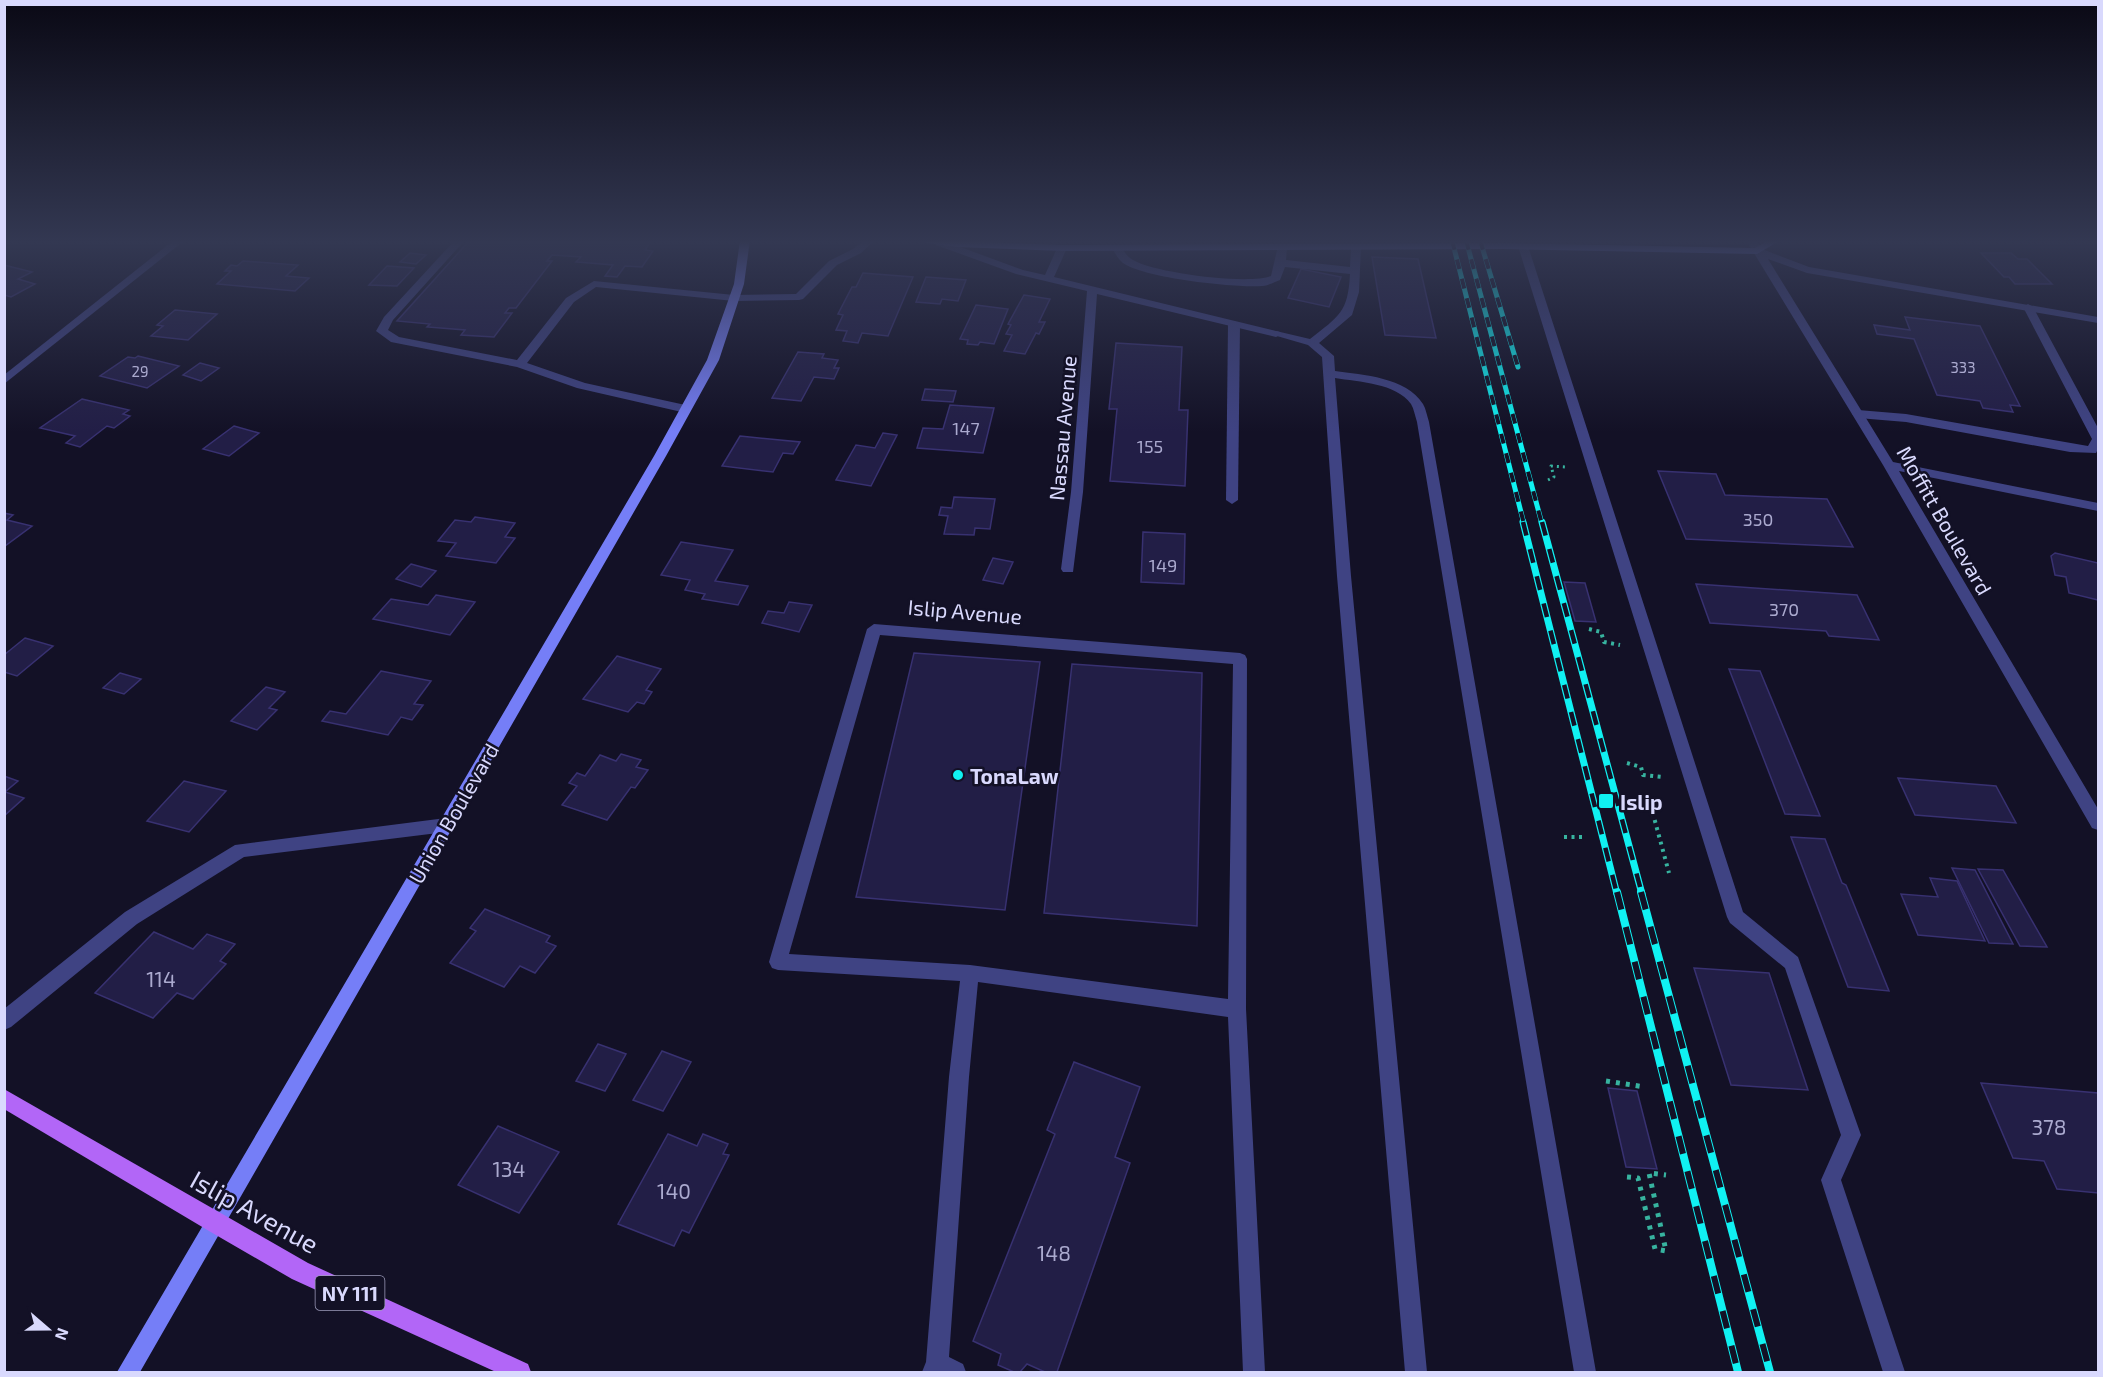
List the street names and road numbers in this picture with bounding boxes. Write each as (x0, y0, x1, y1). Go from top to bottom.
street label: Nassau Avenue (1043, 354, 1081, 502)
street label: Moffitt Boulevard (1892, 441, 1998, 599)
street label: Islip Avenue (907, 594, 1023, 628)
street label: Union Boulevard (403, 739, 503, 887)
street label: Islip Avenue (186, 1163, 324, 1259)
road number: NY 111 (316, 1276, 385, 1310)

